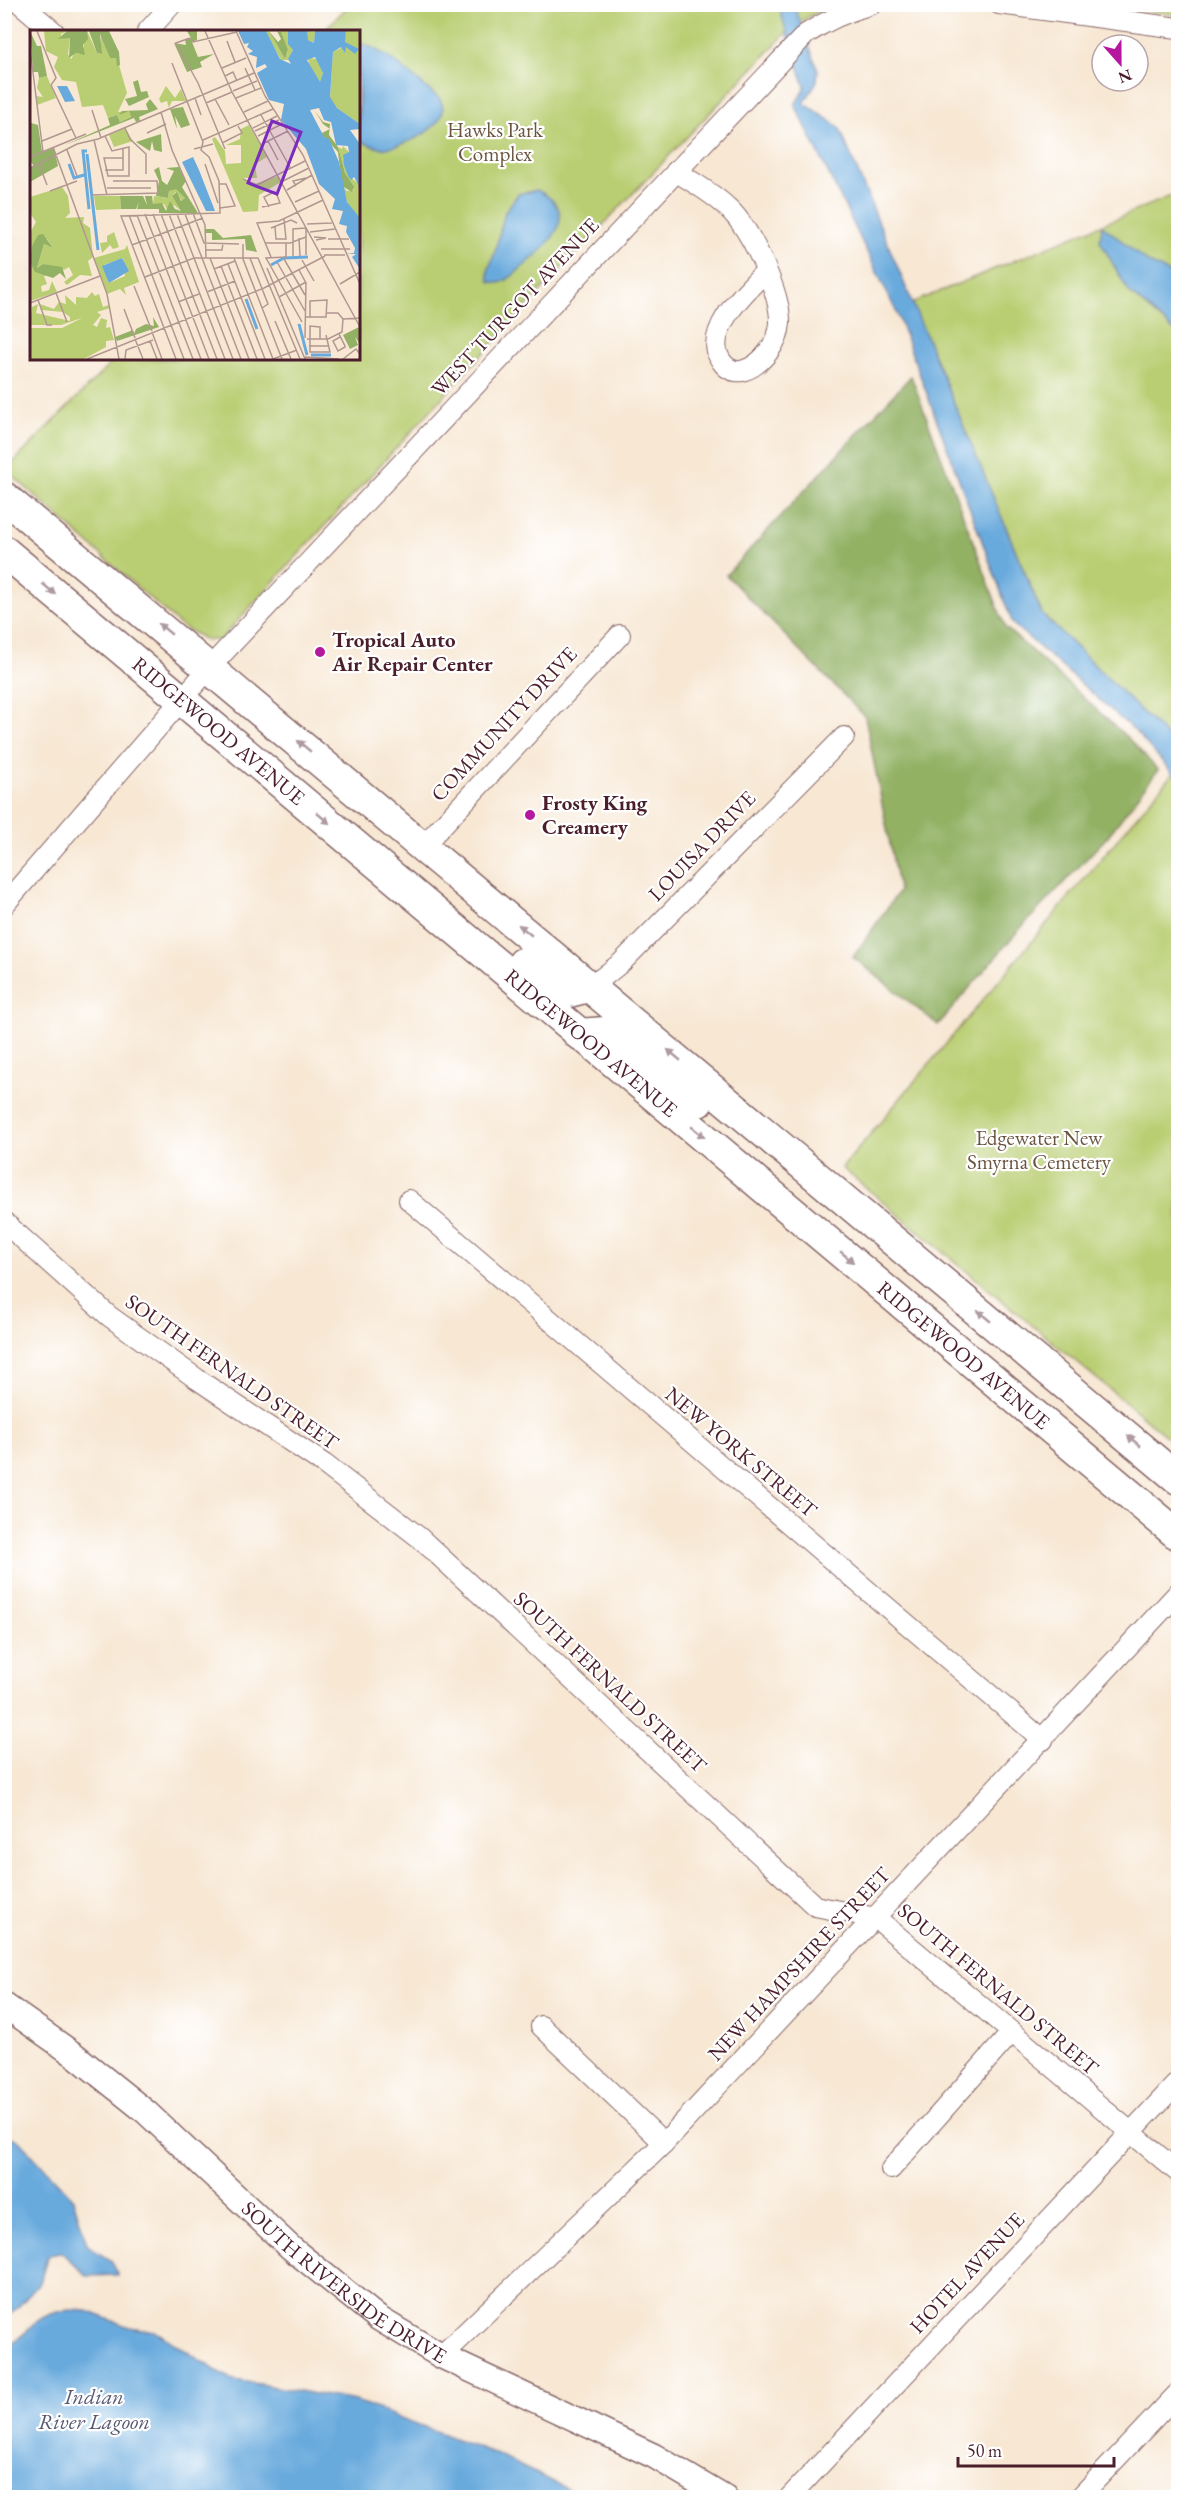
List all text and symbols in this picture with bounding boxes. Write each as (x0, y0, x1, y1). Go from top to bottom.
inset map (30, 30, 360, 360)
north arrow (1090, 33, 1150, 93)
text: N (1115, 64, 1135, 89)
park label: Hawks Park Complex (447, 116, 544, 167)
street label: WEST TURGOT AVENUE (425, 212, 605, 402)
one-way arrow (41, 582, 56, 595)
one-way arrow (157, 623, 173, 636)
place label: Tropical Auto Air Repair Center (331, 626, 493, 677)
street label: COMMUNITY DRIVE (425, 640, 583, 807)
marker: Tropical Auto Air Repair Center (313, 645, 327, 659)
street label: RIDGEWOOD AVENUE (127, 650, 311, 811)
one-way arrow (297, 740, 312, 753)
street label: LOUISA DRIVE (642, 785, 761, 907)
place label: Frosty King Creamery (542, 789, 648, 840)
marker: Frosty King Creamery (523, 808, 537, 822)
one-way arrow (315, 811, 330, 824)
one-way arrow (517, 925, 532, 937)
street label: RIDGEWOOD AVENUE (499, 963, 683, 1123)
one-way arrow (666, 1049, 682, 1062)
park label: Edgewater New Smyrna Cemetery (967, 1124, 1112, 1175)
one-way arrow (690, 1125, 705, 1138)
one-way arrow (839, 1250, 854, 1263)
street label: RIDGEWOOD AVENUE (872, 1275, 1056, 1435)
street label: SOUTH FERNALD STREET (120, 1288, 345, 1456)
one-way arrow (977, 1310, 992, 1323)
street label: NEW YORK STREET (660, 1380, 823, 1524)
one-way arrow (1126, 1435, 1142, 1448)
street label: SOUTH FERNALD STREET (508, 1585, 713, 1779)
street label: NEW HAMPSHIRE STREET (702, 1860, 896, 2066)
street label: SOUTH FERNALD STREET (892, 1897, 1105, 2081)
street label: SOUTH RIVERSIDE DRIVE (236, 2195, 452, 2369)
street label: HOTEL AVENUE (903, 2206, 1030, 2339)
water label: Indian River Lagoon (38, 2382, 150, 2436)
scale bar (958, 2430, 1114, 2468)
text: 50 m (967, 2439, 1002, 2462)

